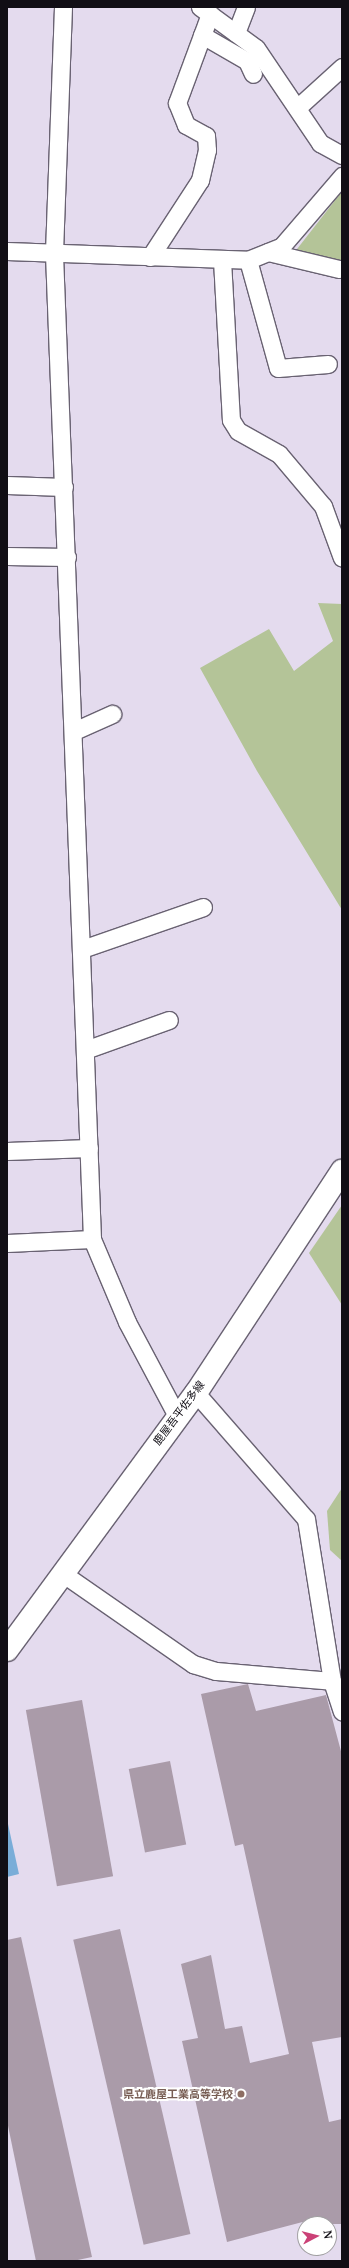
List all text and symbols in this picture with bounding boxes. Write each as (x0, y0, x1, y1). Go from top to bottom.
street label: 鹿屋吾平佐多線 (151, 1378, 207, 1448)
place label: 県立鹿屋工業高等学校 (123, 2087, 233, 2101)
marker: 県立鹿屋工業高等学校 (236, 2089, 246, 2099)
north arrow (297, 2216, 337, 2256)
text: N (320, 2229, 336, 2240)

